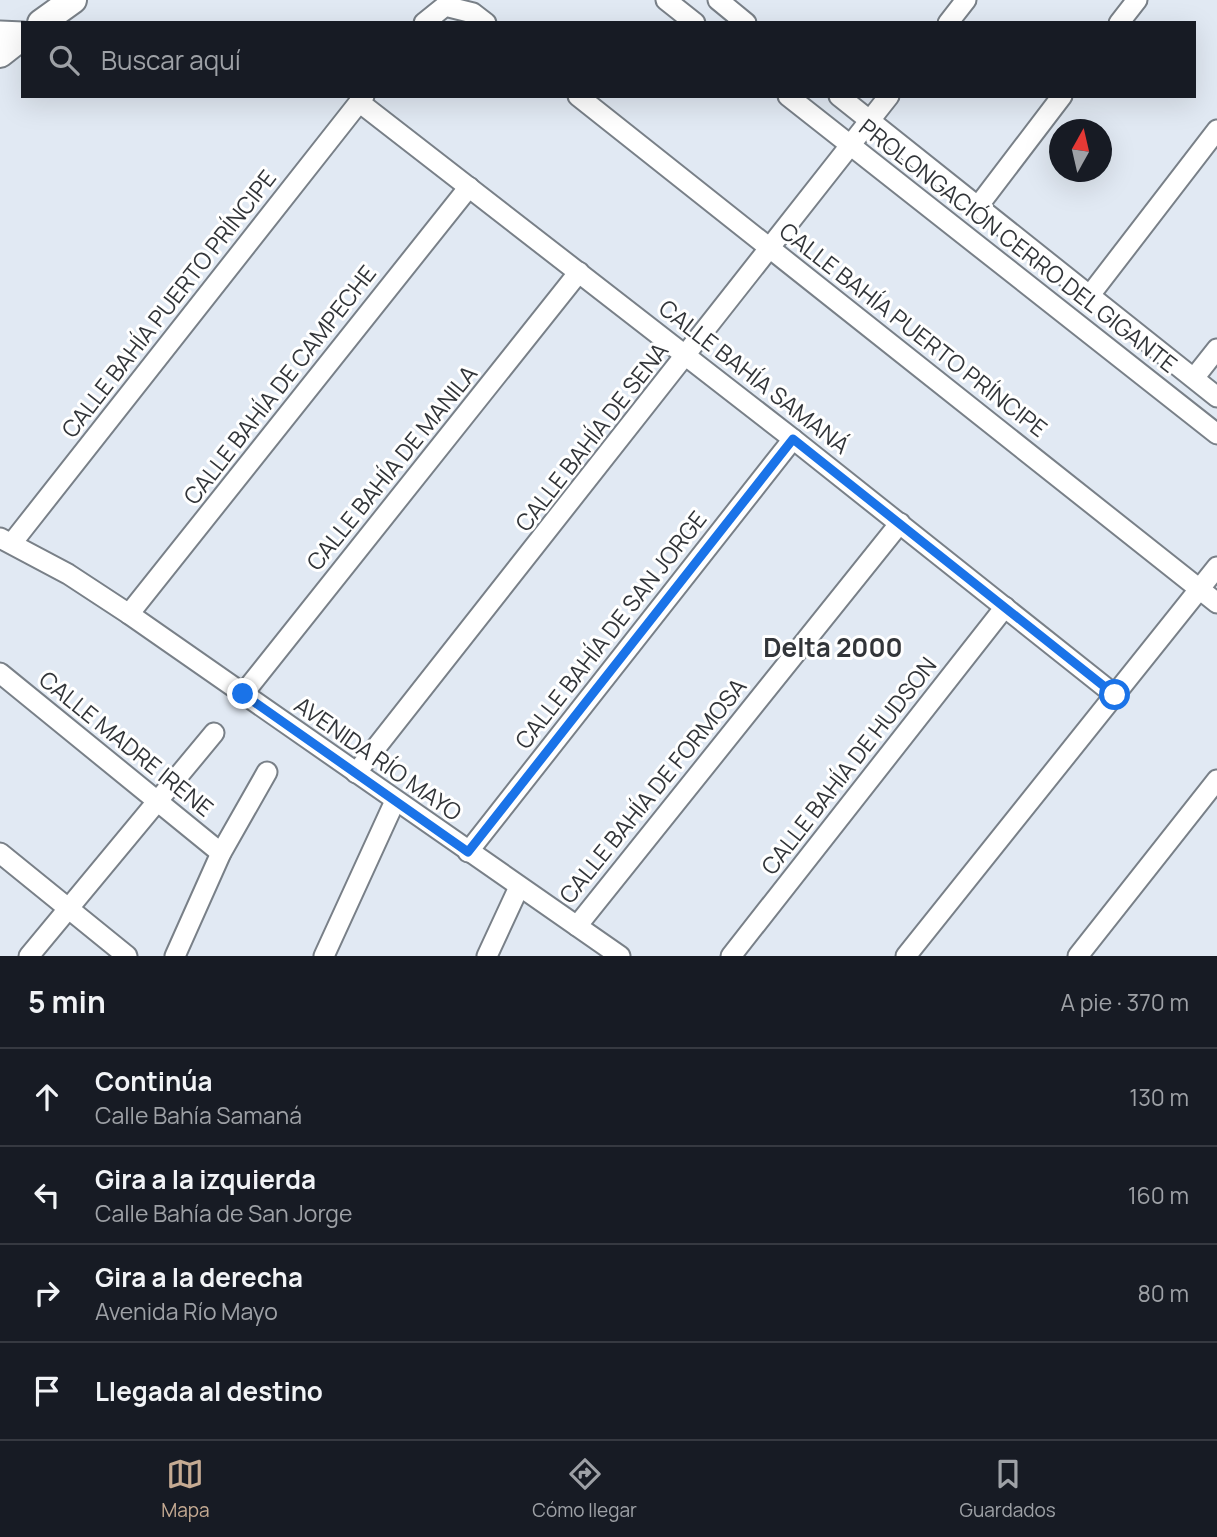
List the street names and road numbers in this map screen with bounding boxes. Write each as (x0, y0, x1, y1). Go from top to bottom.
street label: PROLONGACIÓN CERRO DEL GIGANTE (853, 111, 1184, 380)
street label: CALLE BAHÍA PUERTO PRÍNCIPE (54, 163, 283, 444)
street label: CALLE BAHÍA PUERTO PRÍNCIPE (773, 215, 1054, 444)
street label: CALLE BAHÍA DE CAMPECHE (176, 258, 383, 511)
street label: CALLE BAHÍA SAMANÁ (653, 292, 857, 461)
street label: CALLE BAHÍA DE SENA (507, 335, 675, 537)
street label: CALLE BAHÍA DE MANILA (298, 358, 484, 577)
street label: CALLE BAHÍA DE SAN JORGE (507, 504, 713, 755)
street label: CALLE BAHÍA DE HUDSON (753, 650, 943, 881)
street label: CALLE MADRE IRENE (33, 663, 220, 823)
street label: CALLE BAHÍA DE FORMOSA (551, 671, 753, 910)
street label: AVENIDA RÍO MAYO (289, 688, 469, 828)

